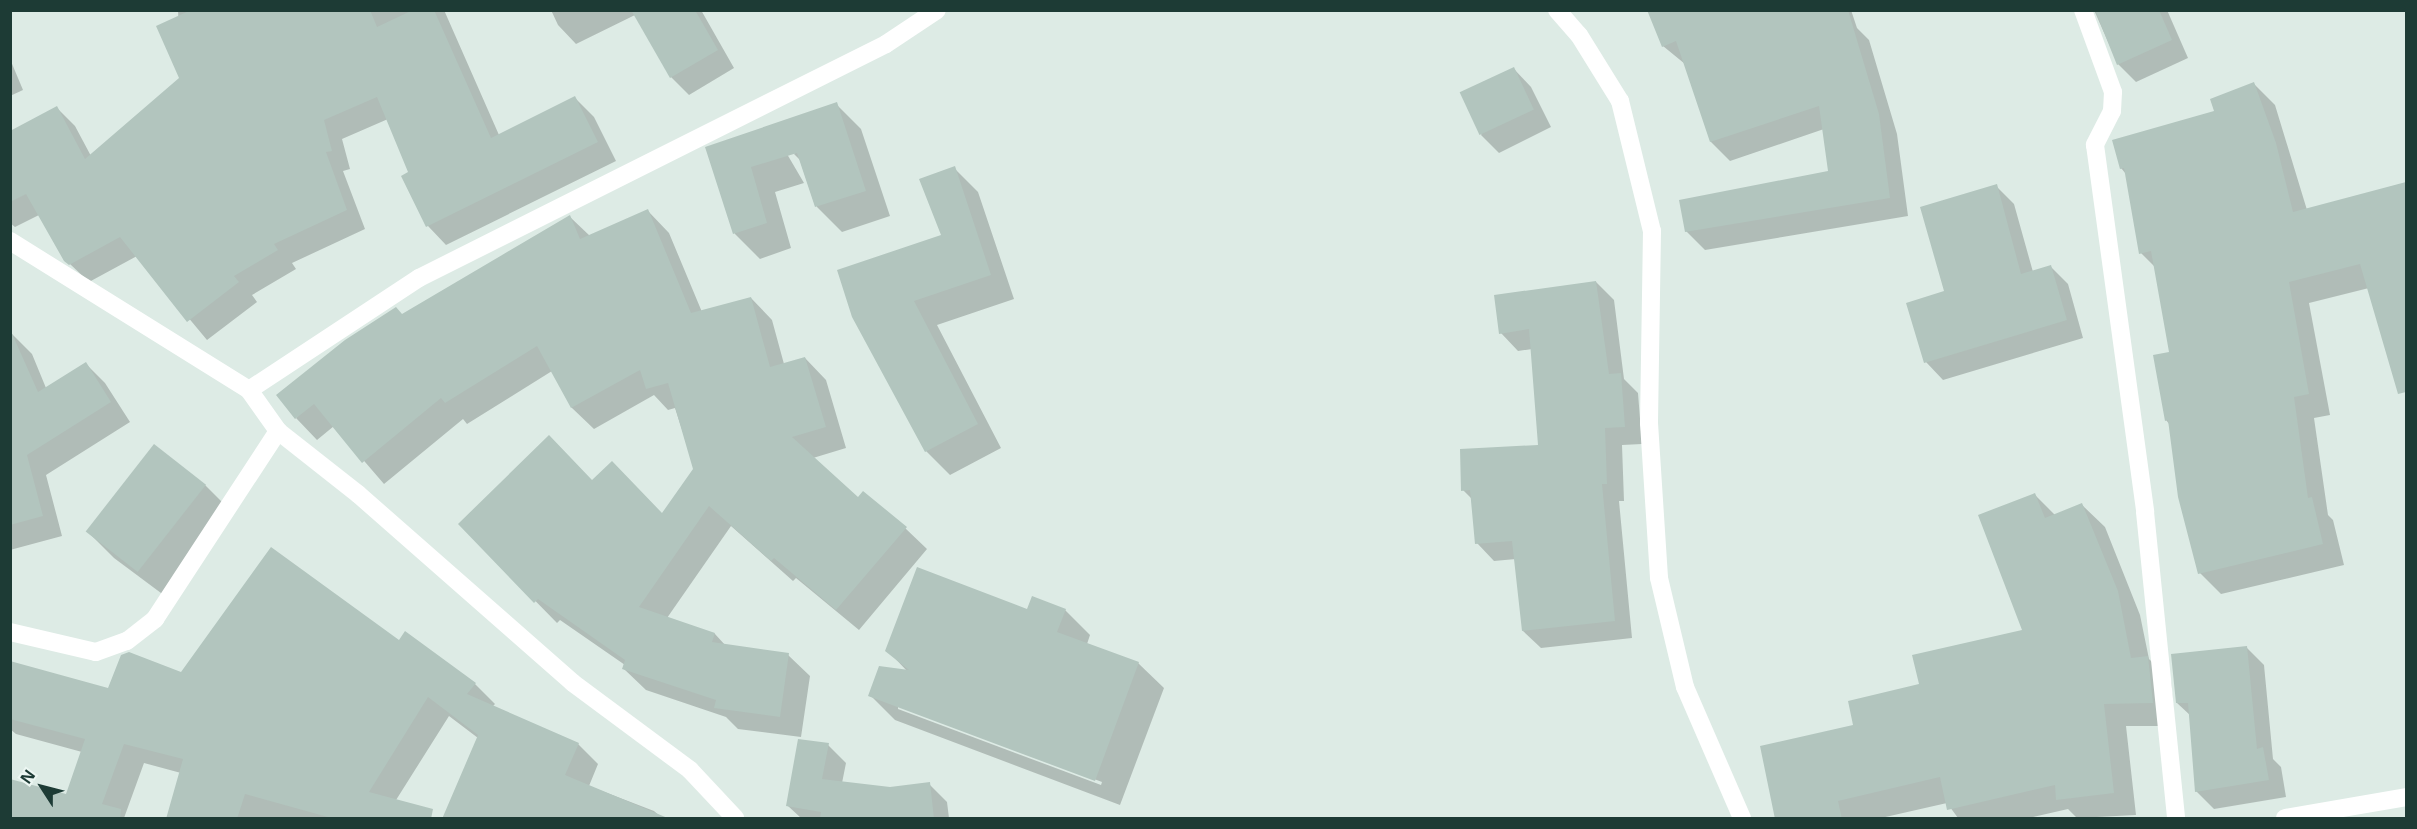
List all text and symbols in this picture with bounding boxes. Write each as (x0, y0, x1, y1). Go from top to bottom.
north arrow (12, 757, 72, 817)
text: N (15, 765, 40, 788)

